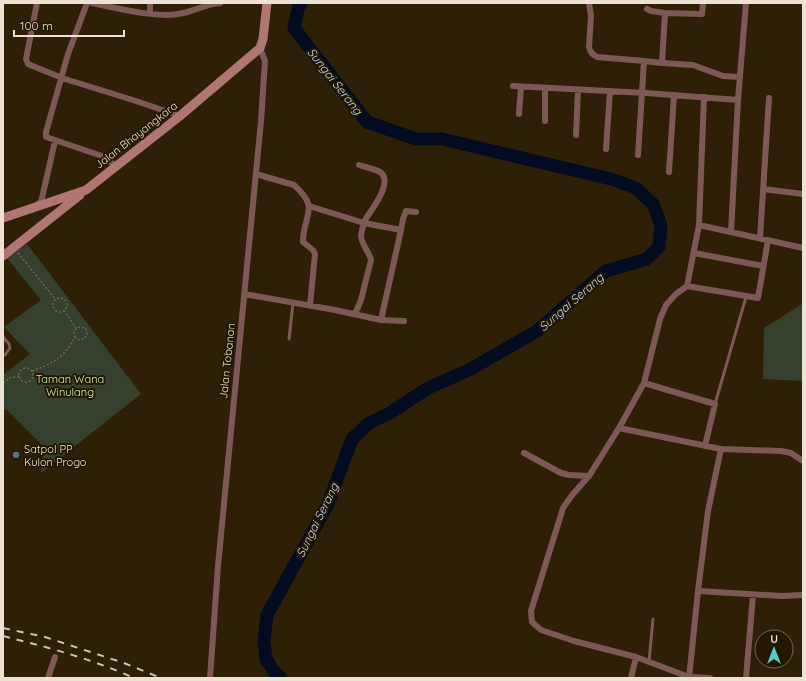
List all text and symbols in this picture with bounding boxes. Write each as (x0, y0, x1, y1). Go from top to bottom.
scale bar (14, 12, 124, 38)
text: 100 m (20, 18, 53, 33)
water label: Sungai Serang (304, 45, 367, 119)
street label: Jalan Bhayangkara (92, 98, 180, 172)
water label: Sungai Serang (536, 269, 608, 334)
street label: Jalan Tobanan (216, 322, 238, 400)
park label: Taman Wana Winulang (36, 372, 104, 399)
place label: Satpol PP Kulon Progo (24, 442, 87, 469)
marker: Satpol PP Kulon Progo (11, 450, 21, 460)
water label: Sungai Serang (293, 479, 342, 560)
north arrow (754, 629, 794, 669)
text: U (770, 632, 778, 646)

